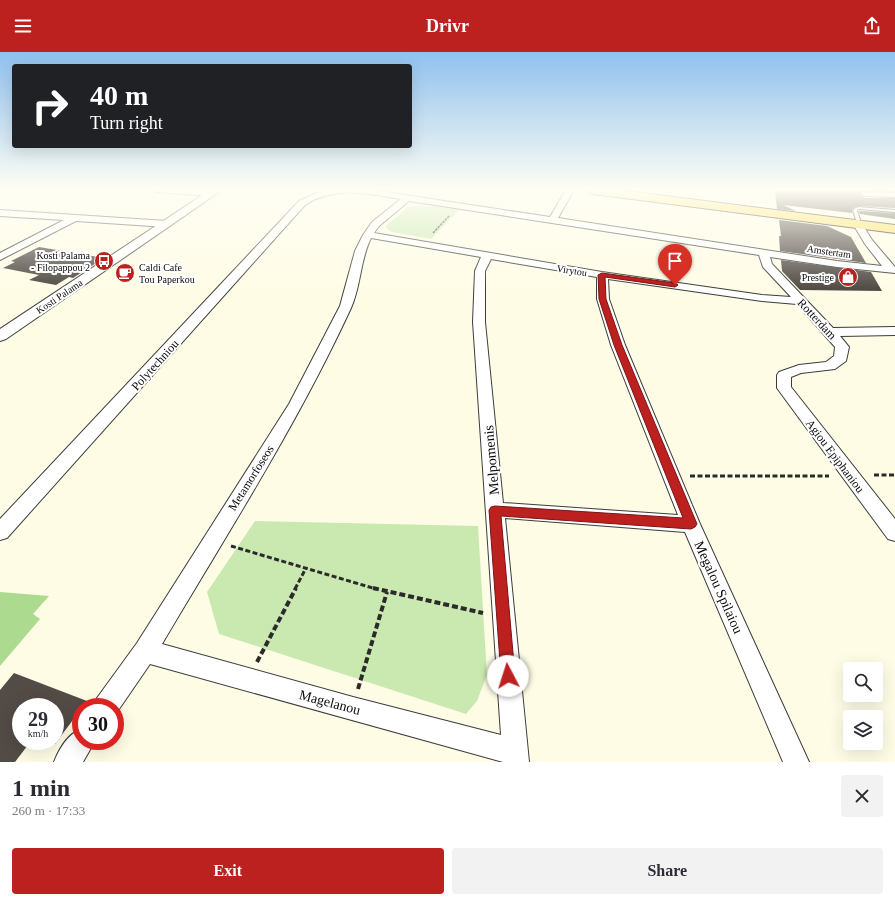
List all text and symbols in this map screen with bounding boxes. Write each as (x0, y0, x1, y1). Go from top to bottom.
icon: menu (12, 15, 34, 37)
icon: share (861, 15, 883, 37)
text: Drivr (426, 16, 469, 36)
icon: right (24, 80, 76, 132)
text: 40 m (90, 80, 148, 111)
text: Turn right (90, 113, 163, 133)
street label: Amstertam (806, 243, 852, 260)
pin (658, 244, 692, 285)
place label: Kosti Palama - Filopappou 2 (31, 250, 91, 273)
bus stop icon: Kosti Palama - Filopappou 2 (93, 250, 115, 272)
icon: arrive (664, 250, 686, 272)
cafe icon: Caldi Cafe Tou Paperkou (114, 262, 136, 284)
place label: Caldi Cafe Tou Paperkou (139, 262, 195, 285)
street label: Virytou (556, 263, 588, 278)
shop icon: Prestige (837, 266, 859, 288)
place label: Prestige (802, 272, 835, 283)
street label: Kosti Palama (34, 277, 85, 316)
street label: Rotterdam (795, 296, 840, 343)
street label: Polytechniou (129, 337, 181, 393)
street label: Agiou Epiphaniou (803, 417, 867, 495)
street label: Melpomenis (481, 424, 502, 495)
street label: Metamorfoseos (225, 442, 277, 513)
street label: Megalou Spilaiou (691, 539, 746, 636)
position arrow (487, 655, 529, 697)
map controls (843, 662, 883, 750)
button: search (843, 662, 883, 702)
street label: Magelanou (298, 687, 362, 718)
speed limit sign: 30 (72, 698, 124, 750)
text: 29 (28, 708, 48, 730)
button: layers (843, 710, 883, 750)
text: km/h (28, 728, 48, 739)
text: 1 min (12, 775, 70, 801)
button: close (841, 775, 883, 817)
text: 260 m · 17:33 (12, 803, 85, 818)
button: Exit (12, 848, 444, 894)
button: Share (452, 848, 883, 894)

